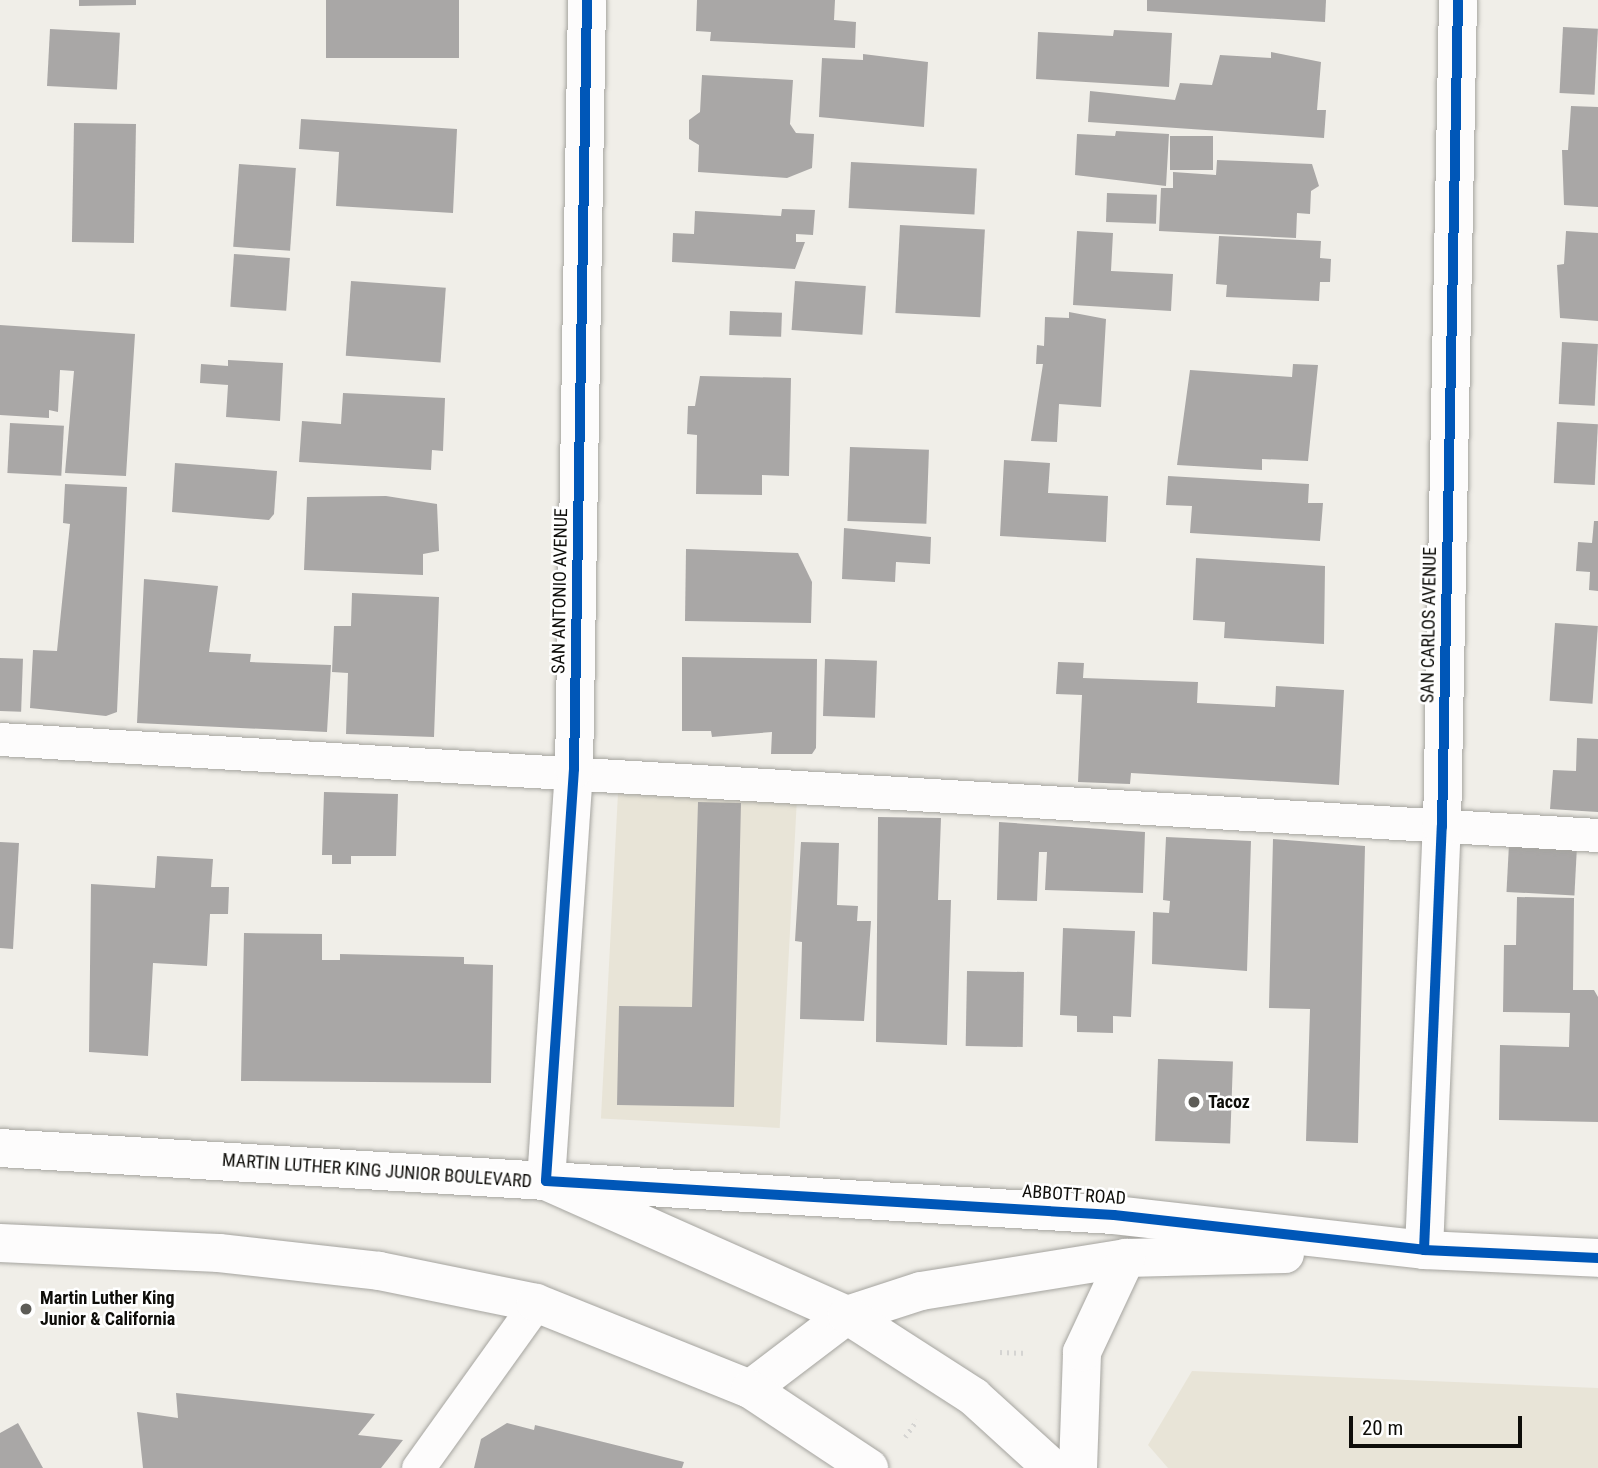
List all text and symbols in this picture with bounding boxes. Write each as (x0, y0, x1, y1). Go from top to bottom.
street label: SAN ANTONIO AVENUE (548, 508, 572, 674)
street label: SAN CARLOS AVENUE (1417, 547, 1441, 703)
place label: Tacoz (1208, 1091, 1250, 1113)
marker: Tacoz (1186, 1094, 1202, 1110)
street label: MARTIN LUTHER KING JUNIOR BOULEVARD (221, 1149, 533, 1193)
street label: ABBOTT ROAD (1021, 1181, 1127, 1209)
place label: Martin Luther King Junior & California (40, 1288, 175, 1330)
marker: Martin Luther King Junior & California (18, 1301, 34, 1317)
scale bar (1353, 1402, 1526, 1446)
text: 20 m (1362, 1416, 1403, 1440)

